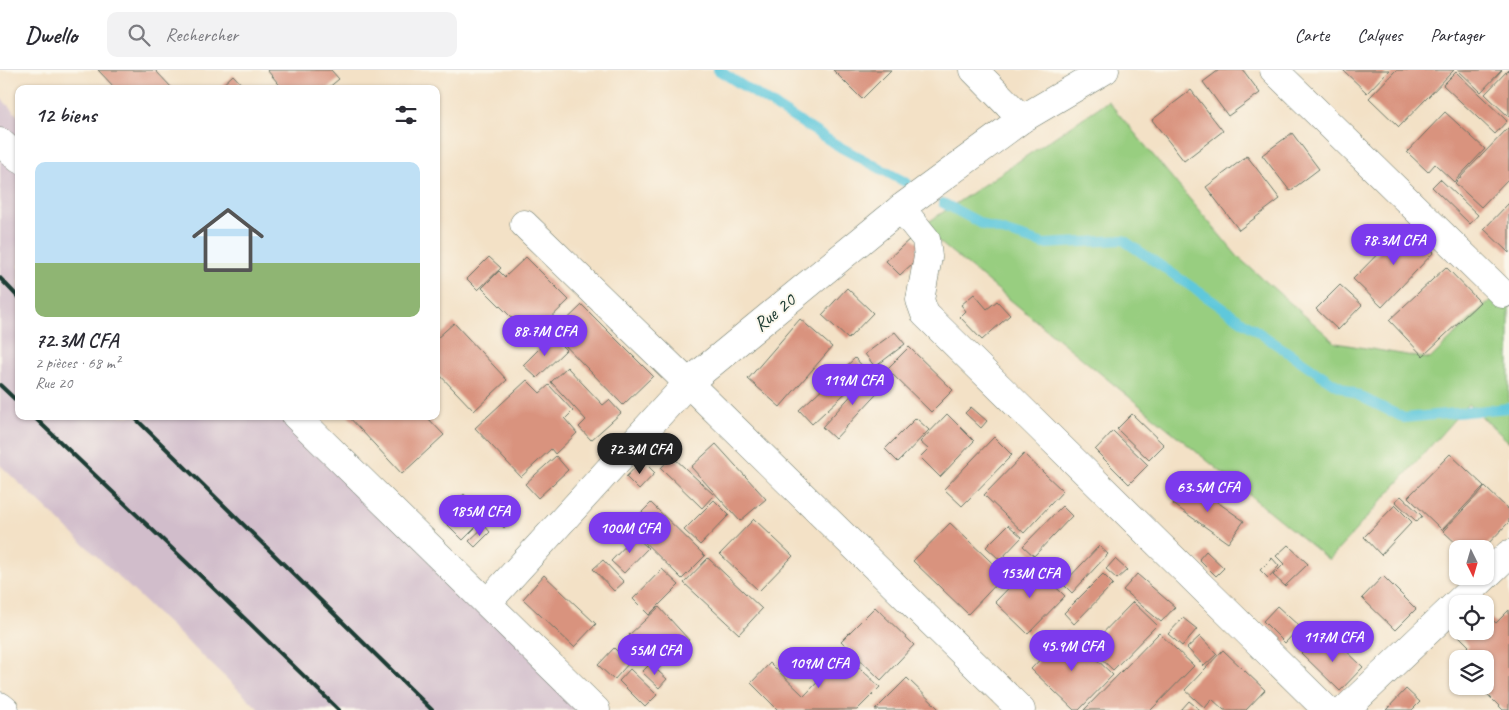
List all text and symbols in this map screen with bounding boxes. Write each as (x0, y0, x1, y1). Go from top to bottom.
search box (107, 12, 457, 57)
text: Dwello (25, 20, 77, 50)
icon: search (125, 21, 153, 49)
text: Rechercher (165, 23, 238, 47)
text: Carte (1295, 24, 1329, 46)
text: Calques (1357, 24, 1402, 46)
text: Partager (1430, 24, 1484, 46)
icon: filters (392, 101, 420, 129)
text: 12 biens (35, 102, 96, 128)
icon: home (183, 195, 273, 285)
pin: 78.3M CFA (1337, 224, 1451, 266)
text: 78.3M CFA (1362, 230, 1426, 250)
street label: Rue 20 (748, 287, 802, 337)
pin: 88.7M CFA (488, 314, 602, 357)
text: 88.7M CFA (513, 321, 577, 341)
text: 72.3M CFA (35, 327, 118, 353)
text: 2 pièces · 68 m² (35, 353, 120, 373)
pin: 119M CFA (801, 364, 905, 406)
text: 119M CFA (823, 370, 883, 390)
text: Rue 20 (35, 373, 73, 393)
pin: 72.3M CFA (583, 432, 697, 475)
text: 72.3M CFA (608, 439, 672, 459)
pin: 63.5M CFA (1151, 470, 1265, 513)
text: 63.5M CFA (1176, 477, 1240, 497)
pin: 185M CFA (428, 494, 532, 537)
text: 185M CFA (450, 501, 510, 521)
pin: 100M CFA (578, 512, 682, 554)
text: 100M CFA (600, 518, 660, 538)
north arrow (1449, 540, 1494, 585)
map controls (1449, 540, 1494, 695)
pin: 153M CFA (978, 556, 1082, 599)
text: 153M CFA (1000, 563, 1060, 583)
button: locate (1449, 595, 1494, 640)
pin: 117M CFA (1281, 620, 1385, 663)
text: 117M CFA (1303, 627, 1363, 647)
pin: 45.9M CFA (1015, 630, 1129, 672)
pin: 55M CFA (609, 634, 701, 676)
text: 45.9M CFA (1040, 636, 1104, 656)
text: 55M CFA (629, 640, 681, 660)
pin: 109M CFA (767, 646, 871, 689)
button: layers (1449, 650, 1494, 695)
text: 109M CFA (789, 653, 849, 673)

